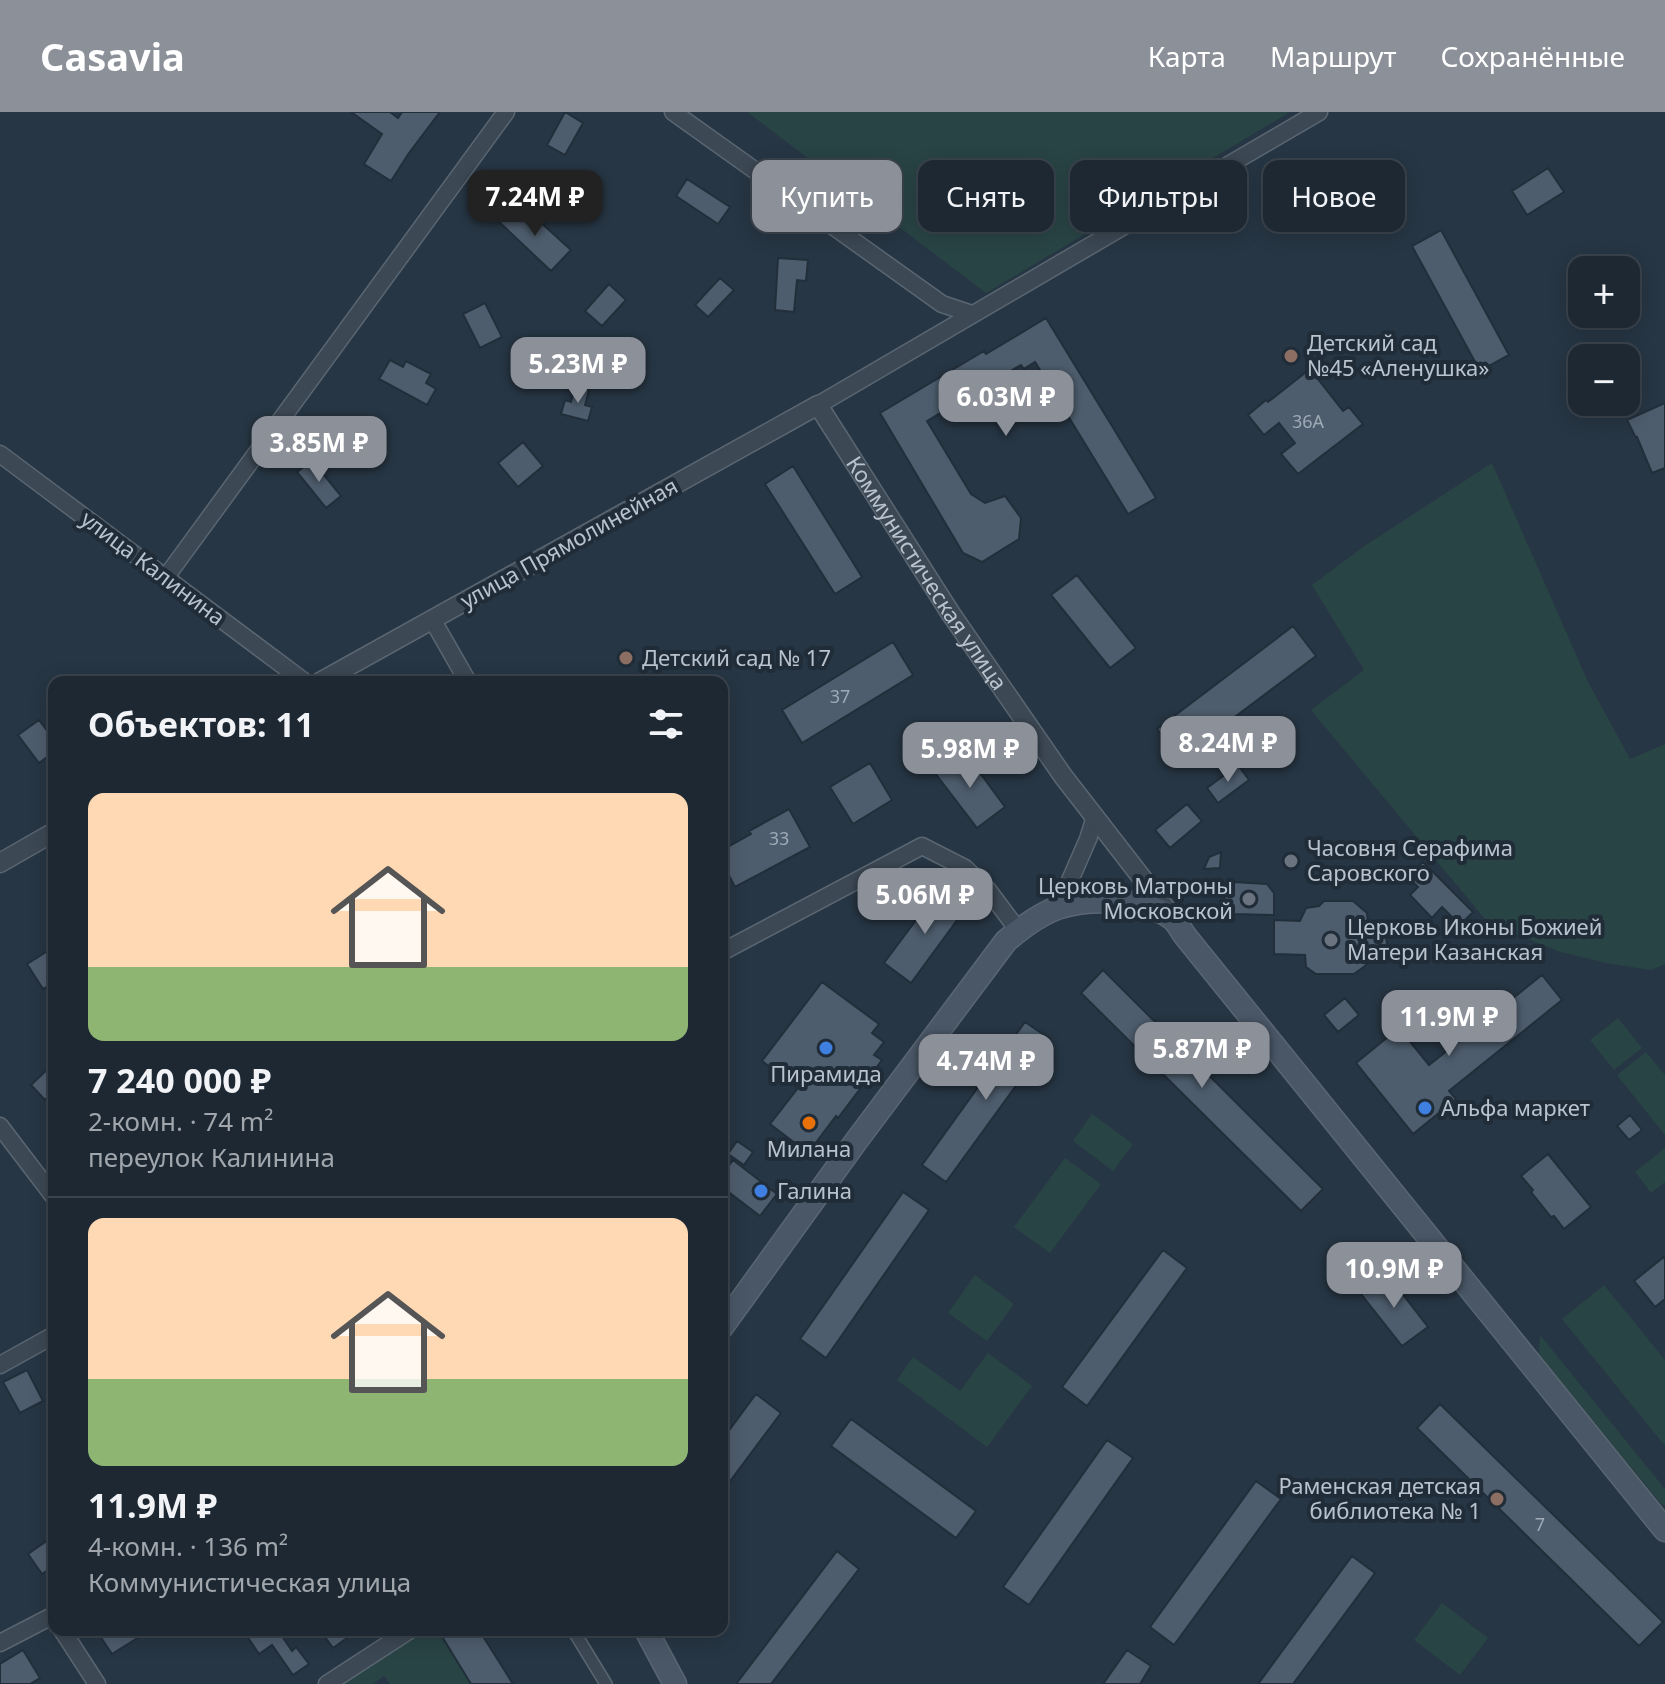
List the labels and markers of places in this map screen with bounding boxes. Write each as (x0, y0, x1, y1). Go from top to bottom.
pin: 7.24M ₽ (461, 170, 609, 238)
place label: Детский сад №45 «Аленушка» (1307, 327, 1489, 382)
pin: 5.23M ₽ (504, 337, 652, 405)
marker: Детский сад №45 «Аленушка» (1282, 347, 1300, 365)
pin: 6.03M ₽ (932, 370, 1080, 438)
pin: 3.85M ₽ (245, 416, 393, 484)
place label: Детский сад № 17 (642, 642, 831, 672)
marker: Детский сад № 17 (617, 649, 635, 667)
pin: 8.24M ₽ (1154, 716, 1302, 784)
pin: 5.98M ₽ (896, 722, 1044, 790)
place label: Часовня Серафима Саровского (1307, 832, 1513, 887)
marker: Часовня Серафима Саровского (1282, 852, 1300, 870)
pin: 5.06M ₽ (851, 868, 999, 936)
place label: Церковь Матроны Московской (1038, 870, 1233, 925)
marker: Церковь Матроны Московской (1240, 890, 1258, 908)
place label: Церковь Иконы Божией Матери Казанская (1347, 911, 1602, 966)
marker: Церковь Иконы Божией Матери Казанская (1322, 931, 1340, 949)
pin: 11.9M ₽ (1375, 990, 1523, 1058)
pin: 5.87M ₽ (1128, 1022, 1276, 1090)
pin: 4.74M ₽ (912, 1034, 1060, 1102)
marker: Пирамида (817, 1039, 835, 1057)
place label: Пирамида (770, 1058, 882, 1088)
place label: Альфа маркет (1441, 1092, 1590, 1122)
marker: Альфа маркет (1416, 1099, 1434, 1117)
marker: Милана (800, 1114, 818, 1132)
place label: Милана (767, 1133, 851, 1163)
place label: Галина (777, 1175, 852, 1205)
marker: Галина (752, 1182, 770, 1200)
pin: 10.9M ₽ (1320, 1242, 1468, 1310)
place label: Раменская детская библиотека № 1 (1278, 1470, 1481, 1525)
marker: Раменская детская библиотека № 1 (1488, 1490, 1506, 1508)

